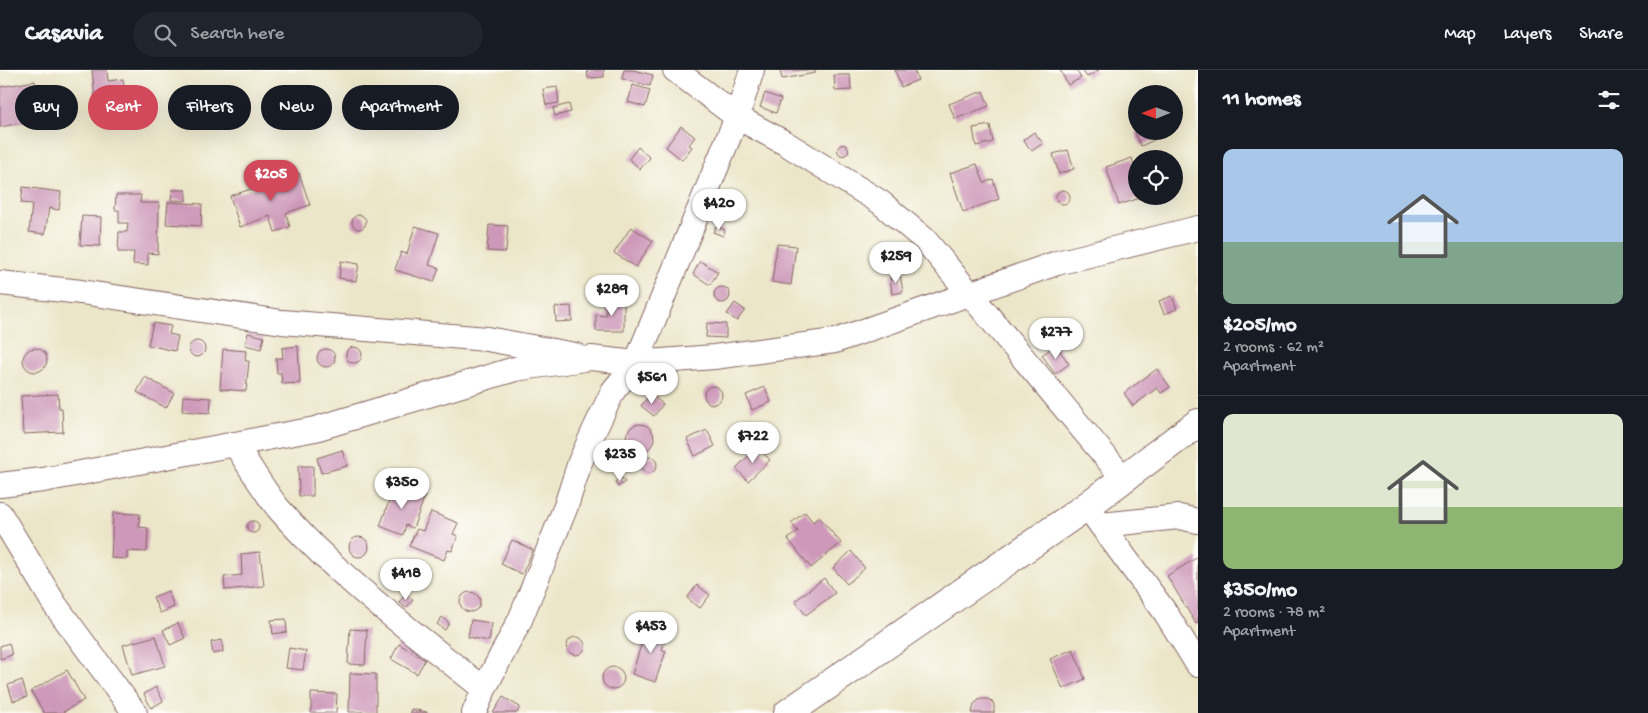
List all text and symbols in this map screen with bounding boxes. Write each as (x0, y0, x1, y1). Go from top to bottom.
search box (133, 12, 483, 57)
text: Casavia (25, 20, 103, 49)
icon: search (151, 21, 179, 49)
text: Search here (191, 23, 284, 46)
text: Map (1444, 24, 1476, 45)
text: Layers (1504, 24, 1551, 45)
text: Share (1579, 24, 1623, 45)
chip: Buy (15, 85, 78, 130)
chip: Rent (88, 85, 158, 130)
chip: Filters (168, 85, 251, 130)
chip: New (261, 85, 332, 130)
chip: Apartment (342, 85, 459, 130)
north arrow (1128, 85, 1182, 140)
map controls (1128, 85, 1183, 205)
icon: filters (1595, 86, 1623, 114)
text: 11 homes (1223, 88, 1301, 113)
button: locate (1128, 150, 1183, 205)
pin: $205 (241, 160, 301, 202)
text: $205 (255, 166, 287, 185)
icon: home (1378, 181, 1468, 271)
pin: $420 (689, 189, 749, 231)
text: $420 (703, 195, 735, 214)
pin: $259 (866, 242, 926, 284)
text: $259 (880, 248, 912, 267)
pin: $289 (582, 274, 642, 317)
text: $289 (596, 281, 628, 300)
text: $205/mo (1223, 314, 1297, 339)
pin: $277 (1026, 318, 1086, 360)
text: $277 (1040, 324, 1072, 343)
text: 2 rooms · 62 m² (1223, 339, 1324, 358)
text: Apartment (1223, 358, 1295, 377)
pin: $561 (622, 362, 682, 405)
text: $561 (637, 369, 667, 388)
pin: $722 (723, 422, 783, 464)
text: $722 (737, 428, 769, 447)
pin: $235 (590, 440, 650, 482)
text: $235 (604, 446, 636, 465)
icon: home (1378, 447, 1468, 537)
pin: $350 (372, 468, 432, 510)
text: $350 (386, 474, 419, 493)
pin: $418 (376, 558, 436, 601)
text: $418 (391, 565, 421, 584)
text: $350/mo (1223, 579, 1297, 604)
text: 2 rooms · 78 m² (1223, 604, 1325, 623)
pin: $453 (621, 612, 681, 654)
text: $453 (635, 618, 667, 637)
text: Apartment (1223, 623, 1295, 642)

